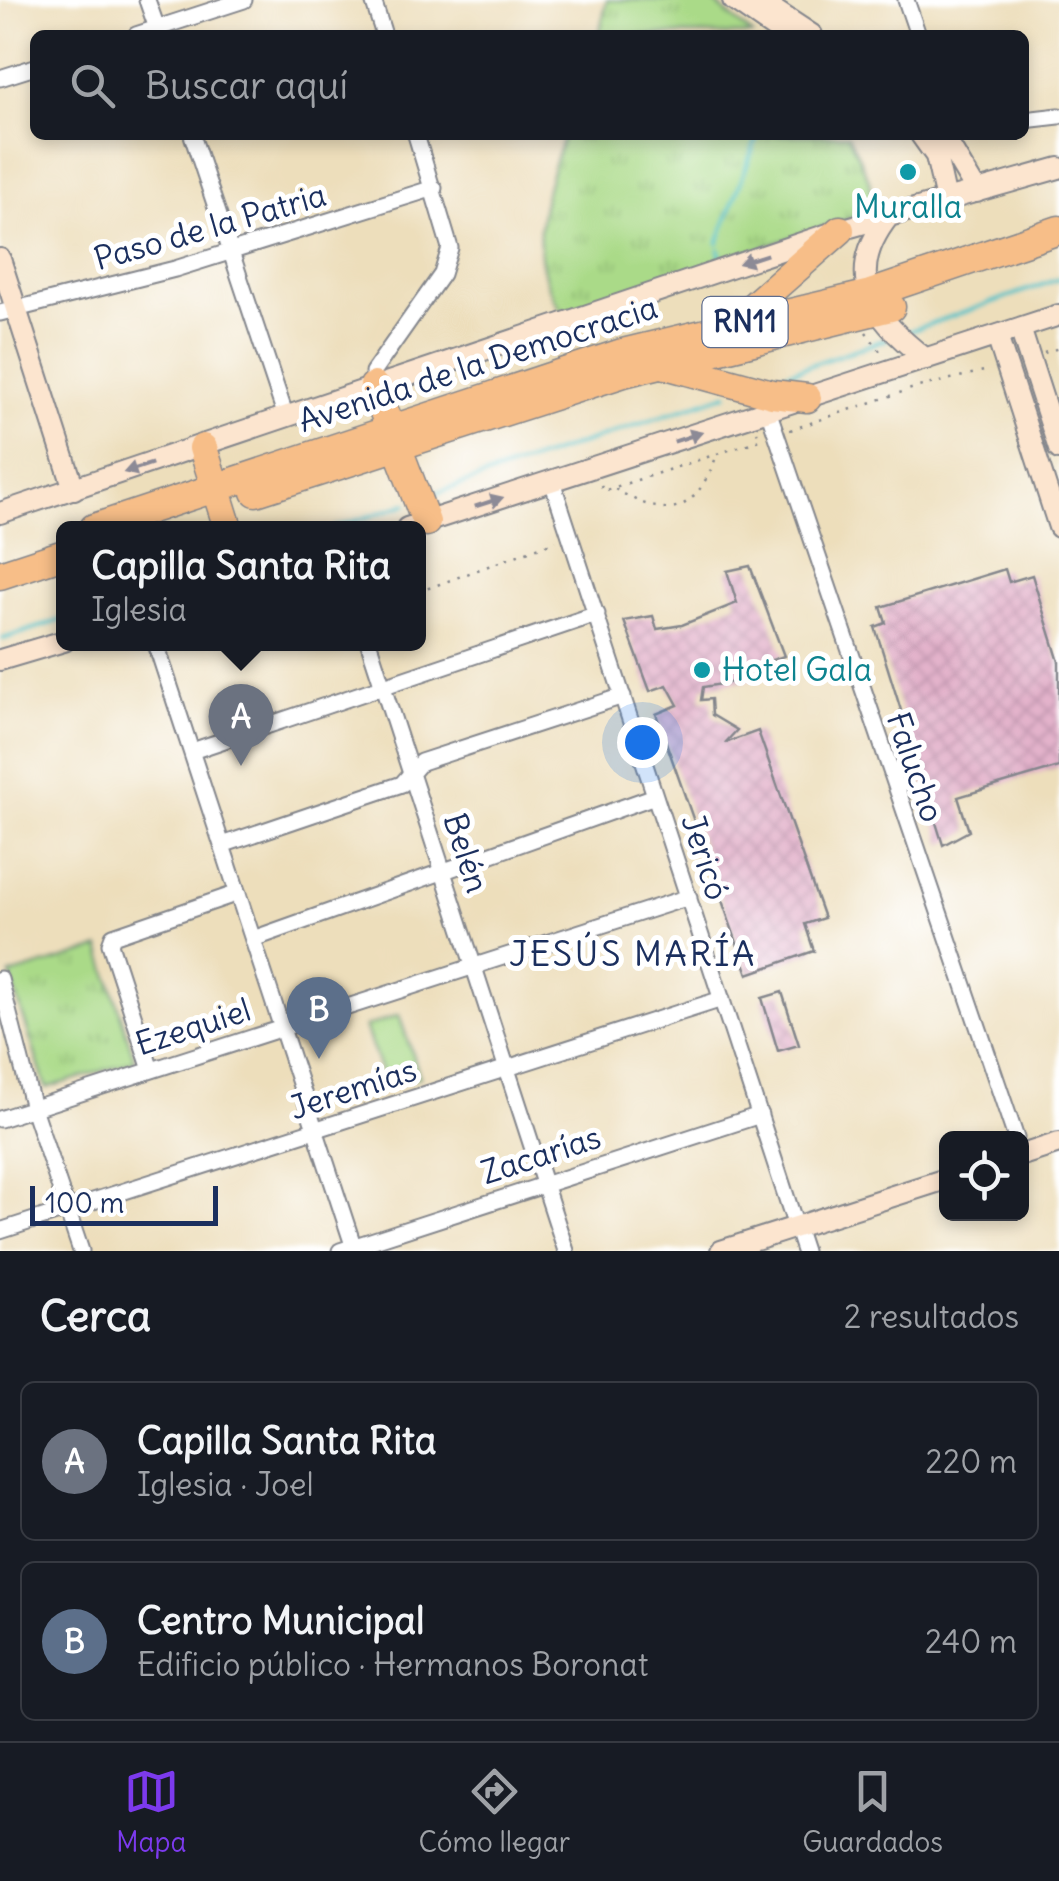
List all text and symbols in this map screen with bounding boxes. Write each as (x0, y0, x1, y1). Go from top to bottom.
search box (30, 30, 1029, 140)
icon: search (65, 58, 120, 113)
text: Buscar aquí (145, 62, 348, 109)
marker: Muralla (897, 161, 919, 183)
street label: Paso de la Patria (89, 174, 331, 279)
place label: Muralla (854, 186, 962, 227)
one-way arrow (738, 252, 768, 267)
street label: Avenida de la Democracia (293, 286, 662, 441)
road number: RN11 (702, 297, 788, 347)
one-way arrow (673, 428, 703, 443)
one-way arrow (123, 462, 153, 477)
one-way arrow (474, 493, 504, 508)
popup (56, 521, 426, 651)
text: Capilla Santa Rita (91, 542, 391, 589)
text: Iglesia (91, 589, 187, 630)
place label: Hotel Gala (722, 649, 872, 690)
marker: Hotel Gala (691, 659, 713, 681)
pin: A (208, 684, 274, 766)
street label: Falucho (878, 707, 953, 827)
your location (617, 717, 668, 768)
street label: Belén (434, 808, 499, 898)
street label: Jericó (672, 809, 739, 905)
district label: JESÚS MARÍA (509, 931, 757, 975)
pin: B (286, 976, 352, 1059)
street label: Ezequiel (130, 989, 256, 1064)
street label: Jeremías (284, 1049, 421, 1128)
street label: Zacarías (476, 1116, 606, 1193)
map controls (939, 1131, 1029, 1221)
button: locate (939, 1131, 1029, 1221)
scale bar (30, 1181, 218, 1226)
text: 100 m (45, 1185, 124, 1221)
text: Cerca (40, 1290, 151, 1342)
text: 2 resultados (844, 1296, 1019, 1337)
text: Capilla Santa Rita (137, 1417, 437, 1464)
text: A (64, 1441, 85, 1482)
text: 220 m (925, 1441, 1017, 1482)
text: Iglesia · Joel (137, 1464, 314, 1505)
text: Centro Municipal (137, 1597, 425, 1644)
text: B (64, 1621, 85, 1662)
text: 240 m (925, 1621, 1017, 1662)
text: Edificio público · Hermanos Boronat (137, 1644, 649, 1685)
tab: Mapa (116, 1764, 186, 1860)
tab: Cómo llegar (419, 1764, 570, 1860)
tab: Guardados (802, 1764, 943, 1860)

